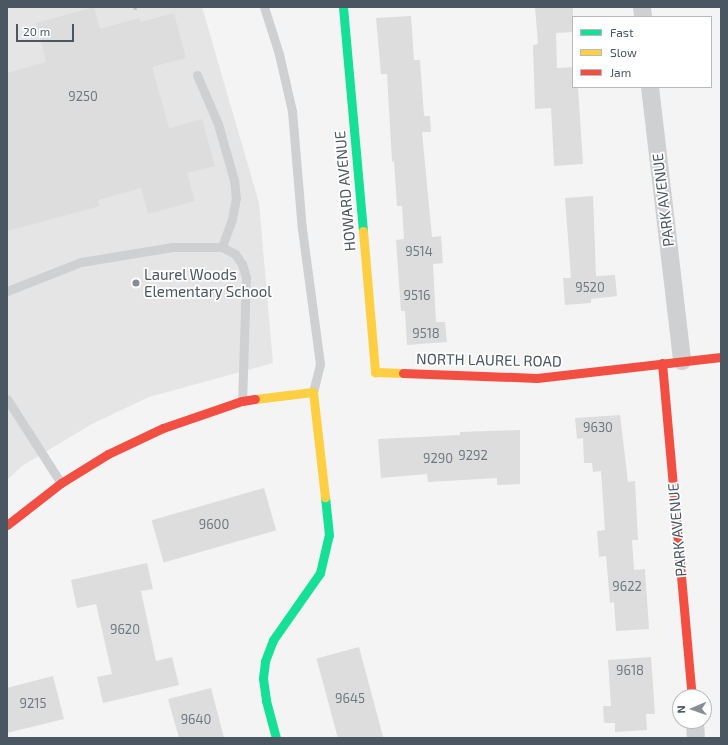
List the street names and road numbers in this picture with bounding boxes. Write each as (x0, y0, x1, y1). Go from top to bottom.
street label: HOWARD AVENUE (331, 130, 359, 252)
street label: PARK AVENUE (648, 152, 678, 248)
street label: NORTH LAUREL ROAD (416, 350, 562, 370)
street label: PARK AVENUE (664, 482, 690, 578)

